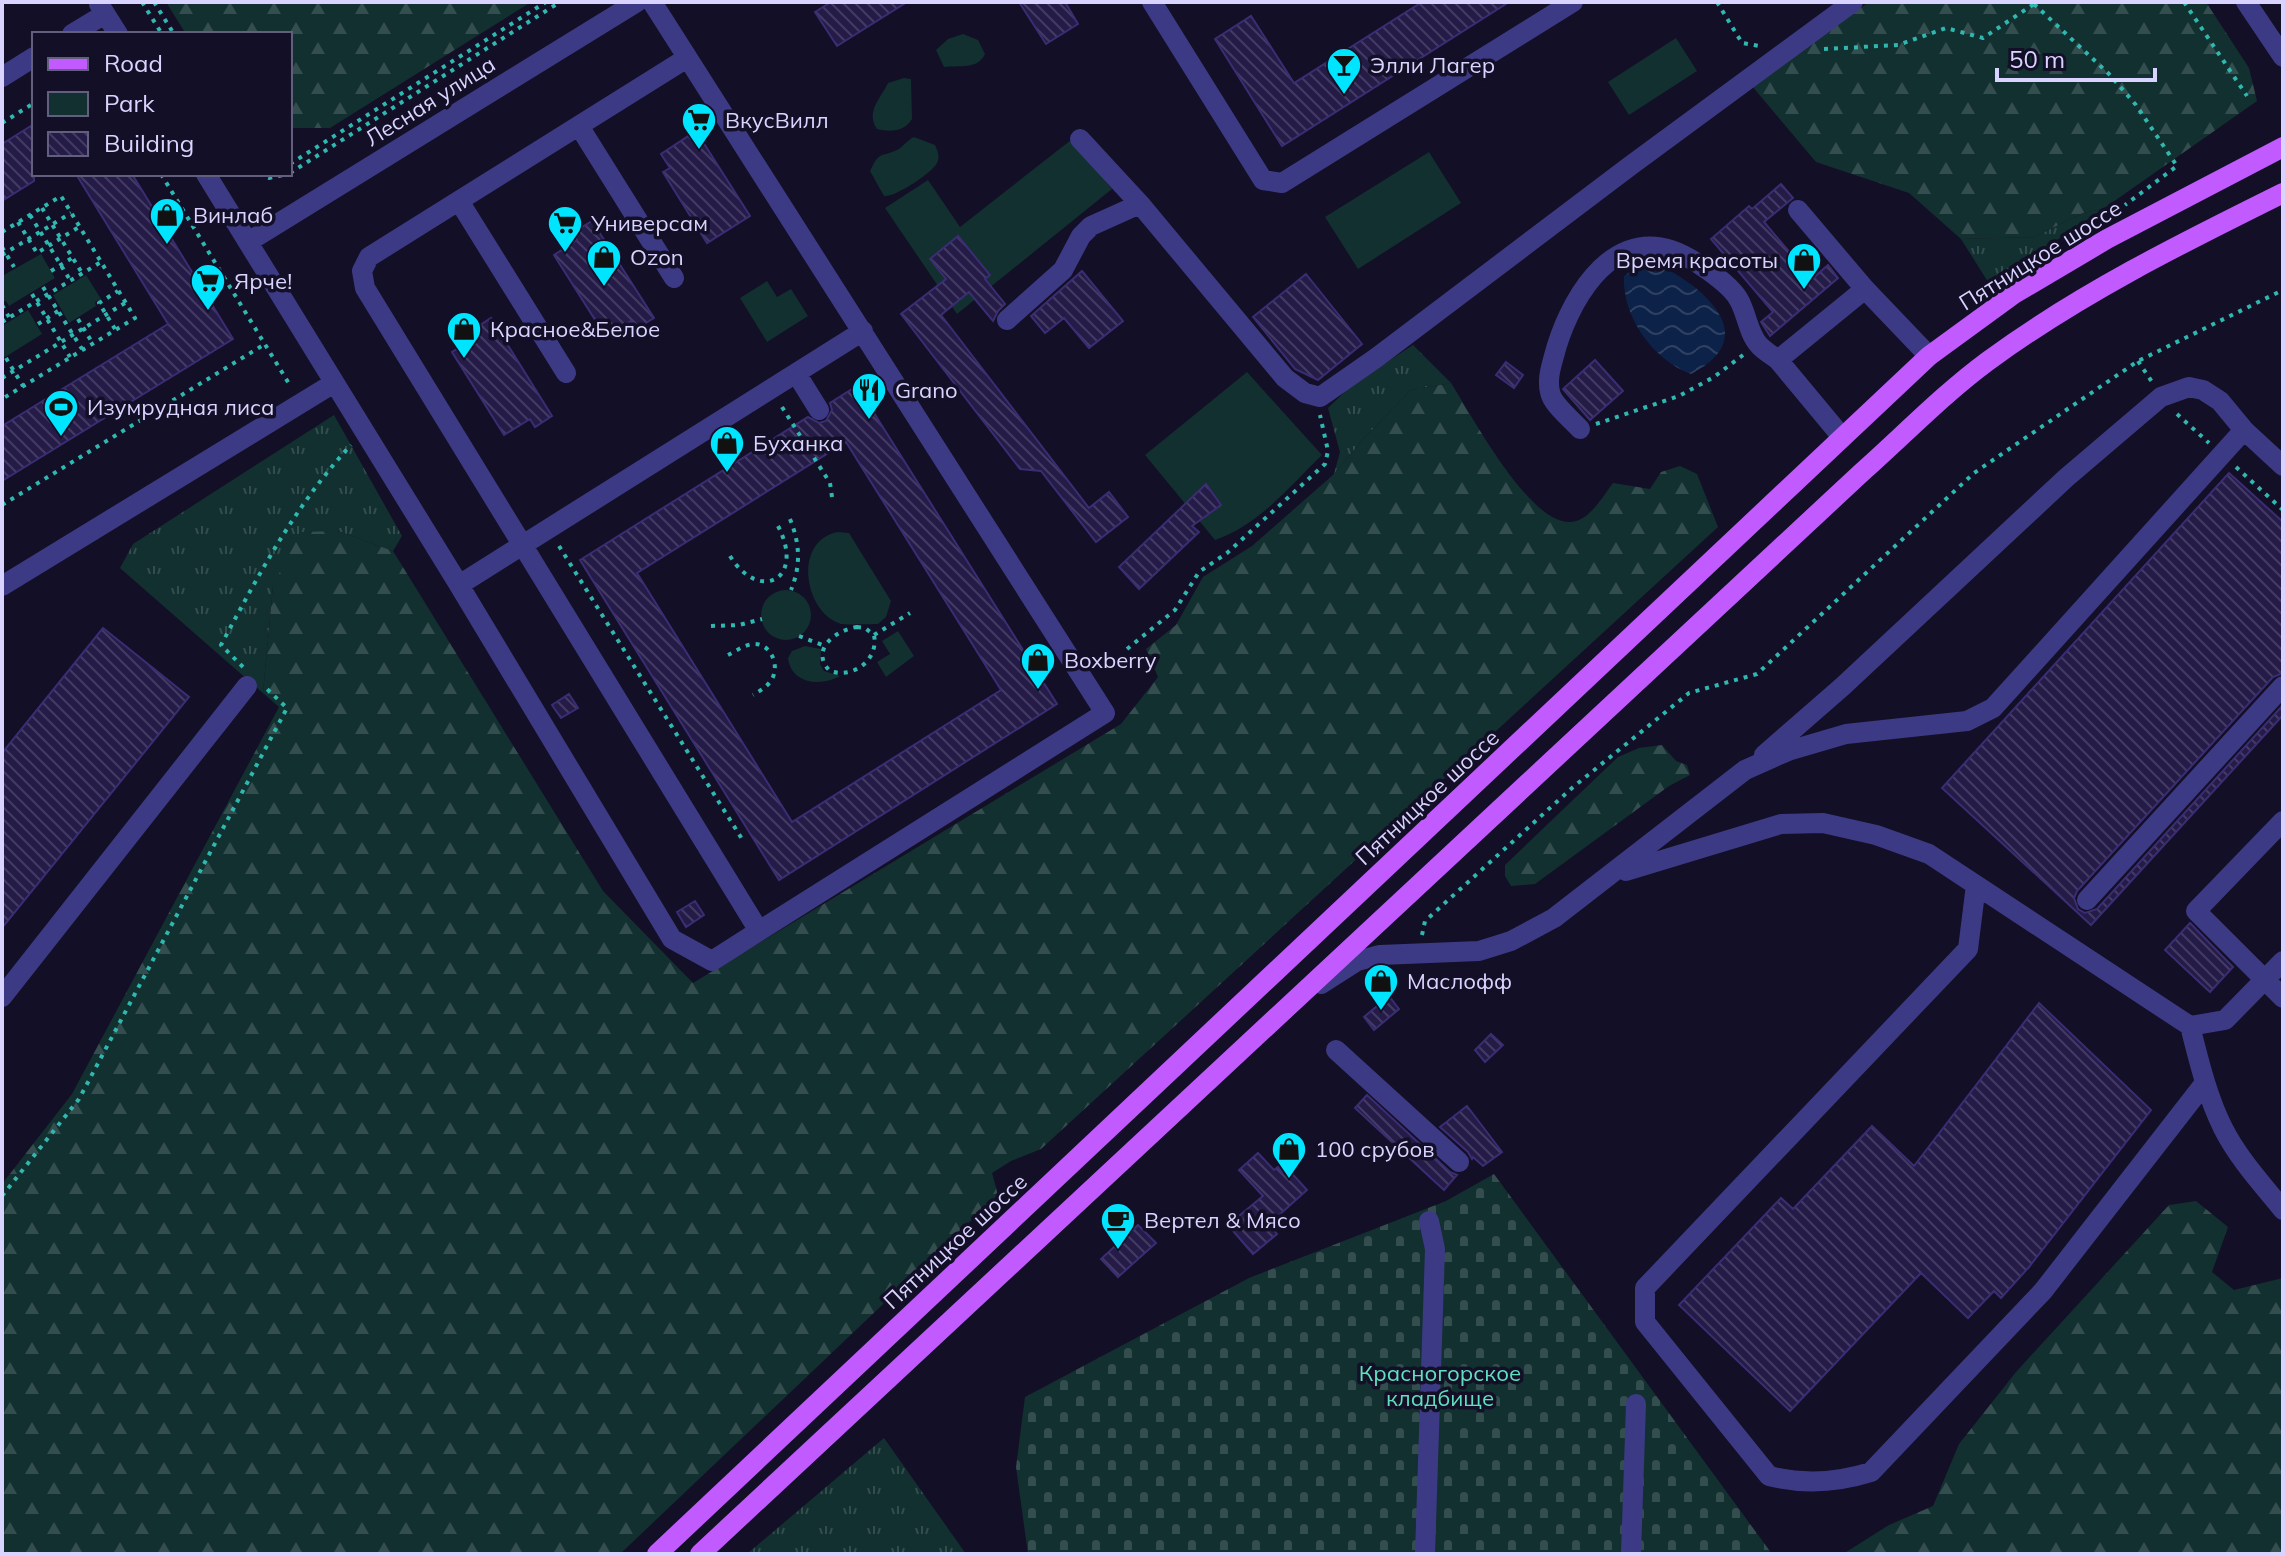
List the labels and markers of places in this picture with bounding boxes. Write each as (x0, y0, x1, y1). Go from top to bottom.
bar icon: Элли Лагер (1325, 46, 1363, 96)
place label: Элли Лагер (1370, 51, 1495, 79)
supermarket icon: ВкусВилл (680, 101, 718, 151)
place label: ВкусВилл (725, 106, 829, 134)
shop icon: Винлаб (148, 196, 186, 246)
place label: Винлаб (193, 201, 273, 229)
supermarket icon: Универсам (546, 204, 584, 254)
place label: Универсам (590, 209, 708, 237)
shop icon: Ozon (585, 238, 623, 288)
shop icon: Время красоты (1785, 241, 1823, 291)
place label: Ozon (630, 243, 684, 271)
place label: Время красоты (1616, 246, 1778, 274)
supermarket icon: Ярче! (189, 262, 227, 312)
place label: Ярче! (234, 267, 292, 295)
shop icon: Красное&Белое (445, 310, 483, 360)
place label: Красное&Белое (490, 315, 660, 343)
restaurant icon: Grano (850, 371, 888, 421)
place label: Grano (895, 376, 958, 404)
sports icon: Изумрудная лиса (42, 388, 80, 438)
place label: Изумрудная лиса (87, 393, 275, 421)
shop icon: Буханка (708, 424, 746, 474)
place label: Буханка (753, 429, 843, 457)
shop icon: Boxberry (1019, 641, 1057, 691)
place label: Boxberry (1064, 646, 1157, 674)
shop icon: Маслофф (1362, 962, 1400, 1012)
place label: Маслофф (1407, 967, 1512, 995)
shop icon: 100 срубов (1270, 1130, 1308, 1180)
place label: 100 срубов (1315, 1135, 1435, 1163)
cafe icon: Вертел & Мясо (1099, 1201, 1137, 1251)
place label: Вертел & Мясо (1144, 1206, 1301, 1234)

